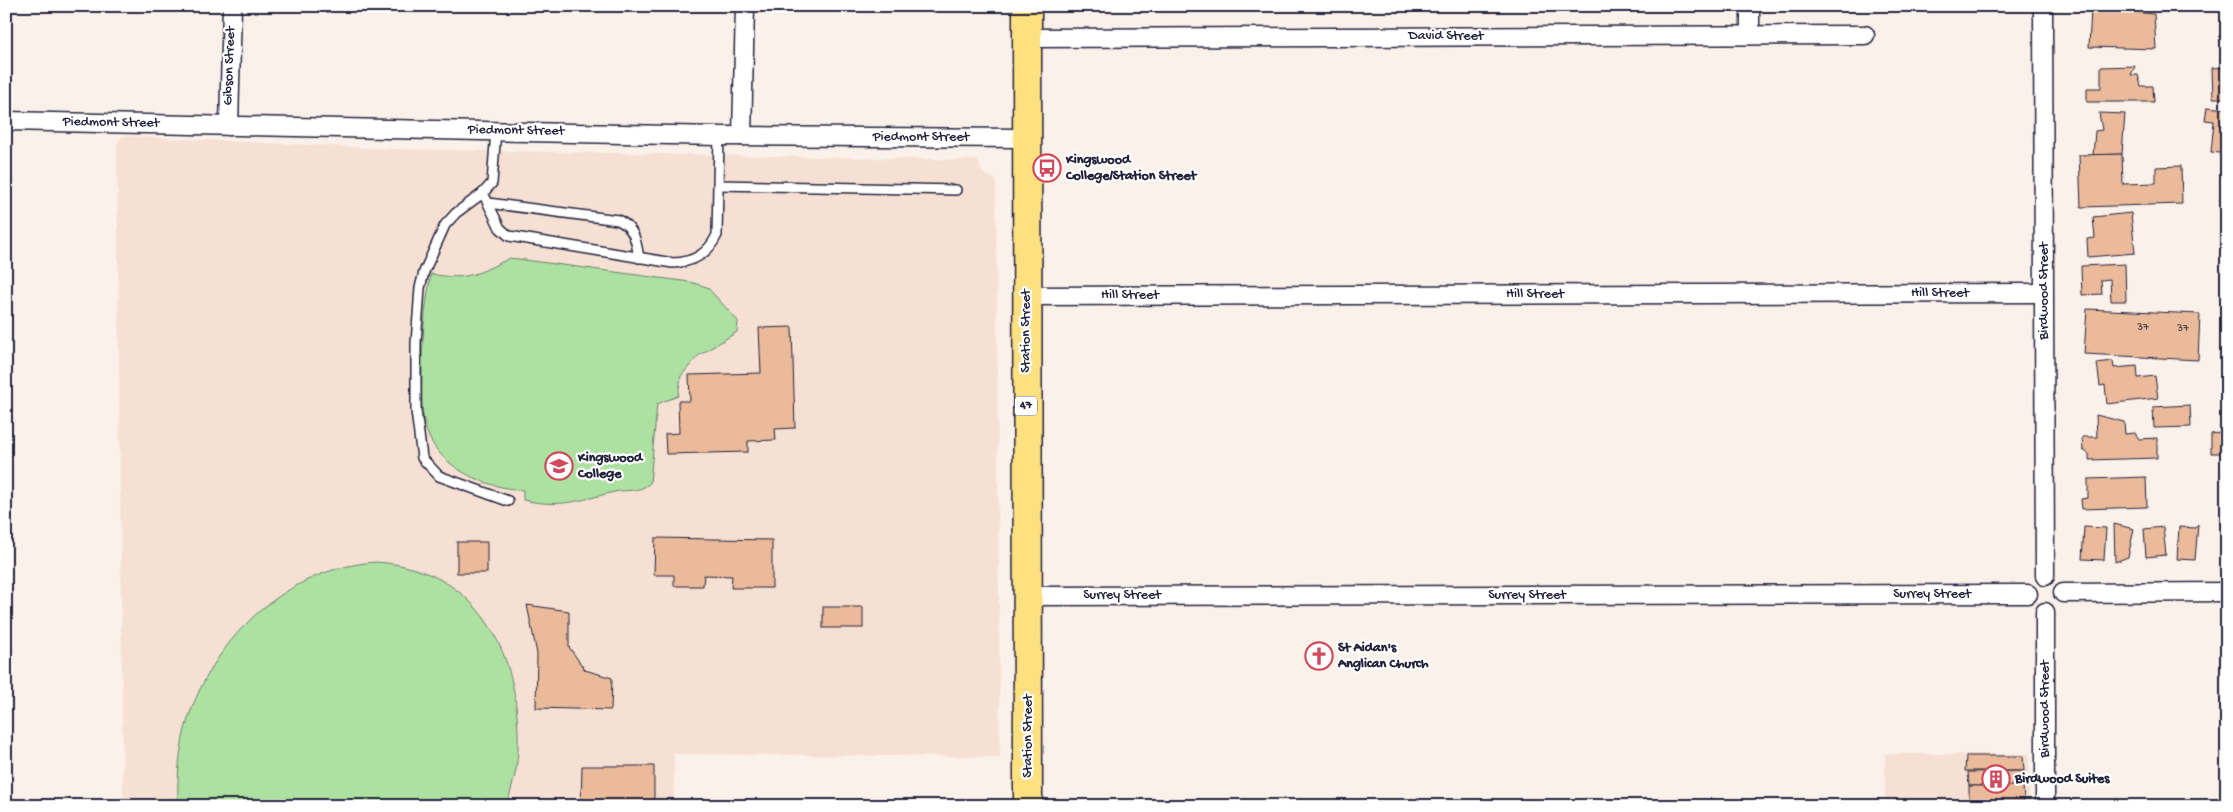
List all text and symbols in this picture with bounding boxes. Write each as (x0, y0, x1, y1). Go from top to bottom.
street label: Gibson Street (220, 25, 240, 106)
street label: David Street (1408, 28, 1485, 45)
street label: Piedmont Street (62, 114, 161, 132)
street label: Piedmont Street (467, 122, 566, 140)
street label: Piedmont Street (872, 129, 970, 146)
place label: Kingswood College/Station Street (1065, 152, 1197, 185)
bus stop icon: Kingswood College/Station Street (1032, 153, 1062, 183)
street label: Birdwood Street (2036, 241, 2053, 341)
street label: Hill Street (1911, 285, 1970, 302)
street label: Hill Street (1506, 286, 1565, 303)
street label: Hill Street (1101, 287, 1160, 304)
street label: Station Street (1018, 288, 1035, 373)
house number: 37 (2136, 322, 2149, 334)
house number: 37 (2176, 323, 2189, 335)
road number: 47 (1015, 396, 1037, 416)
place label: Kingswood College (577, 450, 644, 483)
school or university icon: Kingswood College (544, 451, 574, 481)
street label: Surrey Street (1893, 586, 1972, 603)
street label: Surrey Street (1083, 587, 1162, 604)
street label: Surrey Street (1488, 587, 1567, 604)
place label: St Aidan's Anglican Church (1337, 640, 1429, 673)
church icon: St Aidan's Anglican Church (1304, 641, 1334, 671)
street label: Birdwood Street (2037, 659, 2054, 759)
street label: Station Street (1020, 693, 1037, 778)
building icon: Birdwood Suites (1981, 764, 2011, 794)
place label: Birdwood Suites (2014, 771, 2110, 788)

